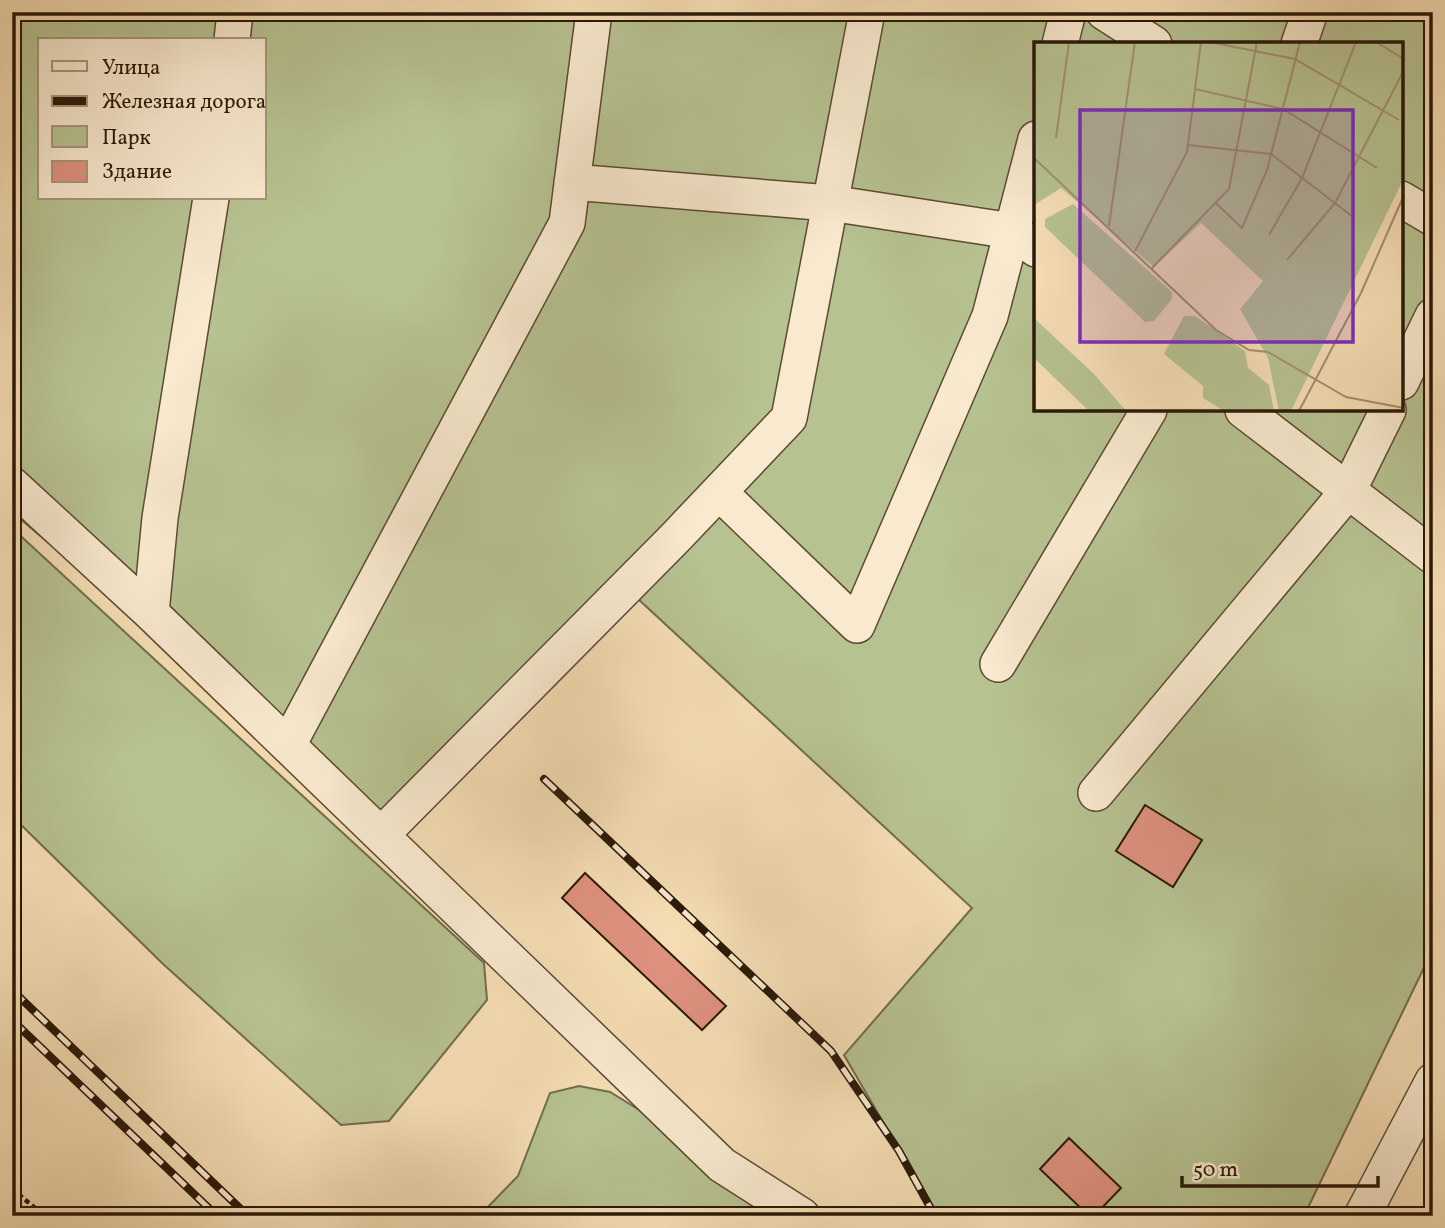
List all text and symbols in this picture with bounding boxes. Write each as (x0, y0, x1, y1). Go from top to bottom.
legend (38, 38, 266, 200)
inset map (1034, 42, 1403, 411)
text: Улица (102, 54, 160, 83)
text: Железная дорога (102, 88, 266, 117)
text: Парк (102, 124, 151, 153)
text: Здание (102, 158, 172, 187)
scale bar (1182, 1144, 1378, 1188)
text: 50 m (1193, 1156, 1238, 1185)

